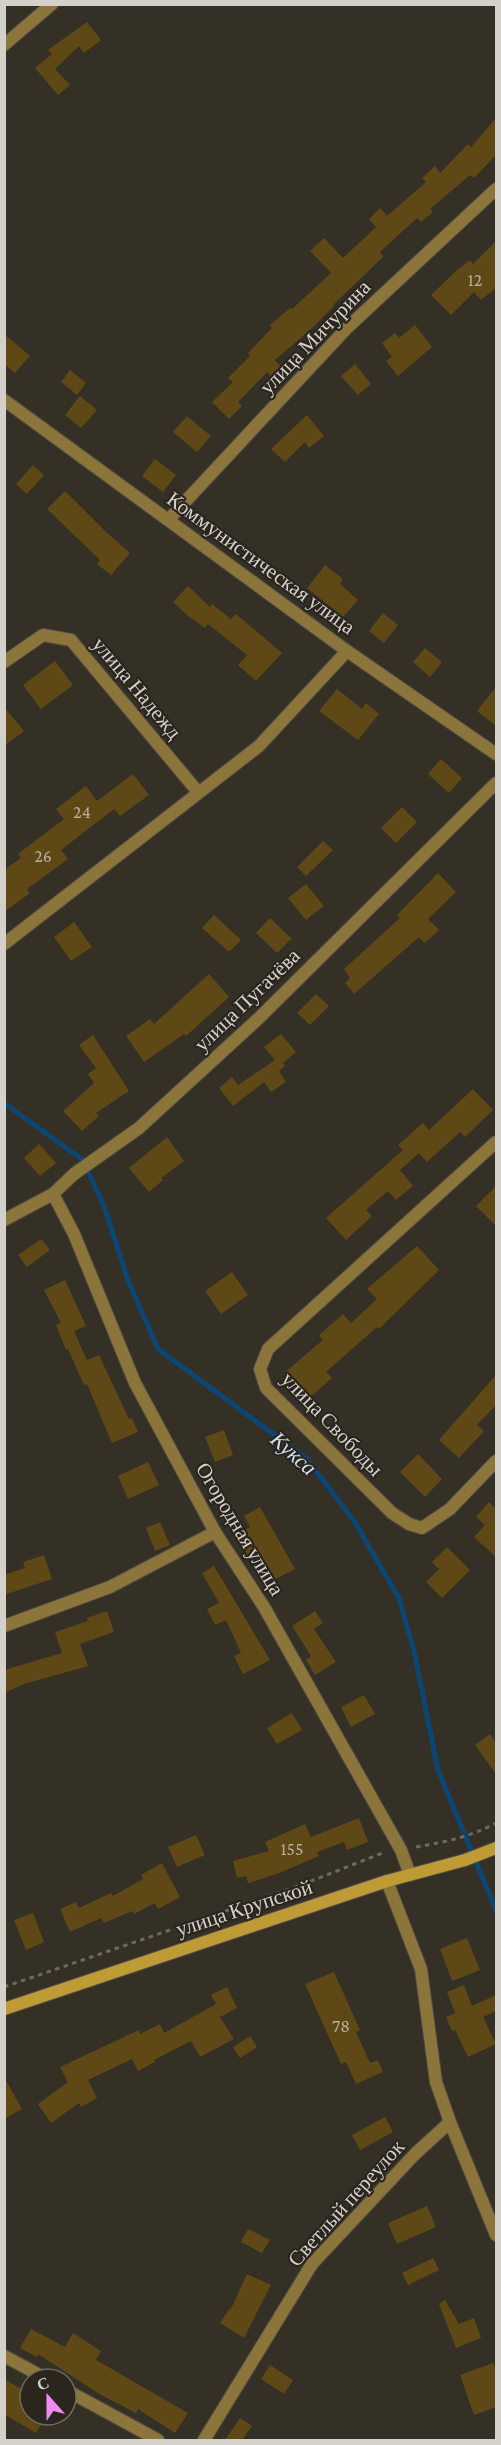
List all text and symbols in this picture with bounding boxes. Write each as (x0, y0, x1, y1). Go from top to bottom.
house number: 12 (468, 270, 482, 290)
street label: улица Мичурина (255, 275, 376, 399)
street label: Коммунистическая улица (162, 487, 360, 640)
street label: улица Надежд (87, 632, 187, 744)
house number: 24 (73, 802, 91, 822)
house number: 26 (34, 846, 52, 866)
street label: улица Пугачёва (189, 943, 305, 1056)
street label: улица Свободы (276, 1367, 388, 1481)
water label: Кукса (265, 1426, 322, 1480)
street label: Огородная улица (191, 1458, 289, 1600)
house number: 155 (281, 1839, 303, 1859)
street label: улица Крупской (173, 1875, 315, 1941)
house number: 78 (332, 2016, 350, 2036)
street label: Светлый переулок (283, 2134, 410, 2271)
north arrow (18, 2367, 78, 2427)
text: С (34, 2373, 51, 2393)

